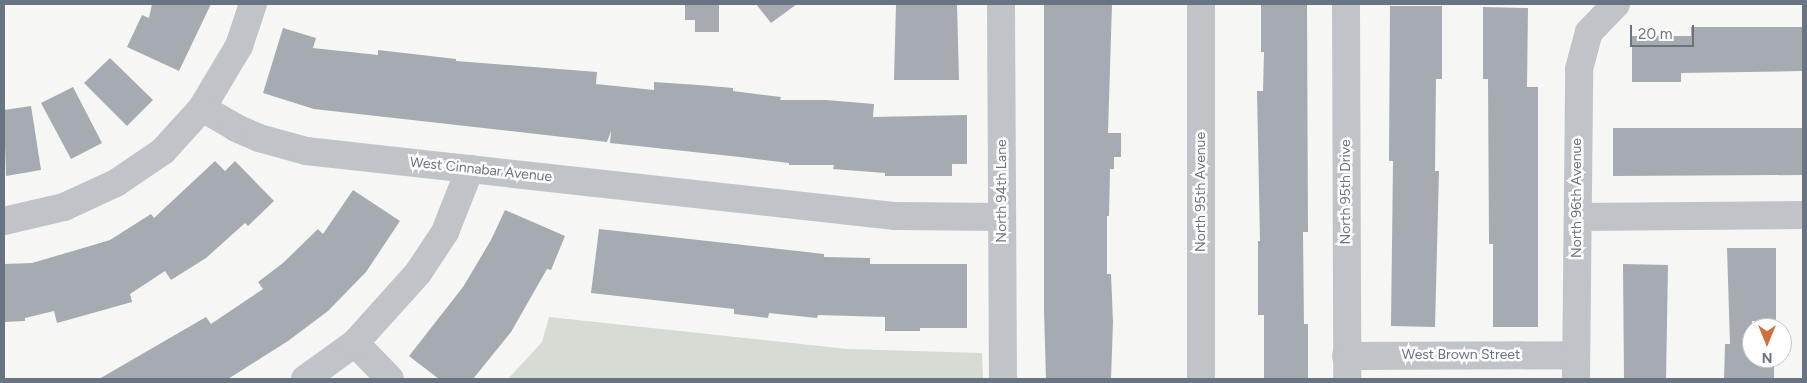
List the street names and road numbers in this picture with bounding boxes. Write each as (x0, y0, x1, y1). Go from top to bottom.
street label: North 95th Avenue (1193, 132, 1209, 252)
street label: North 96th Avenue (1569, 138, 1585, 258)
street label: North 94th Lane (994, 139, 1010, 243)
street label: North 95th Drive (1338, 139, 1354, 245)
street label: West Cinnabar Avenue (409, 154, 553, 186)
street label: West Brown Street (1402, 347, 1520, 363)

